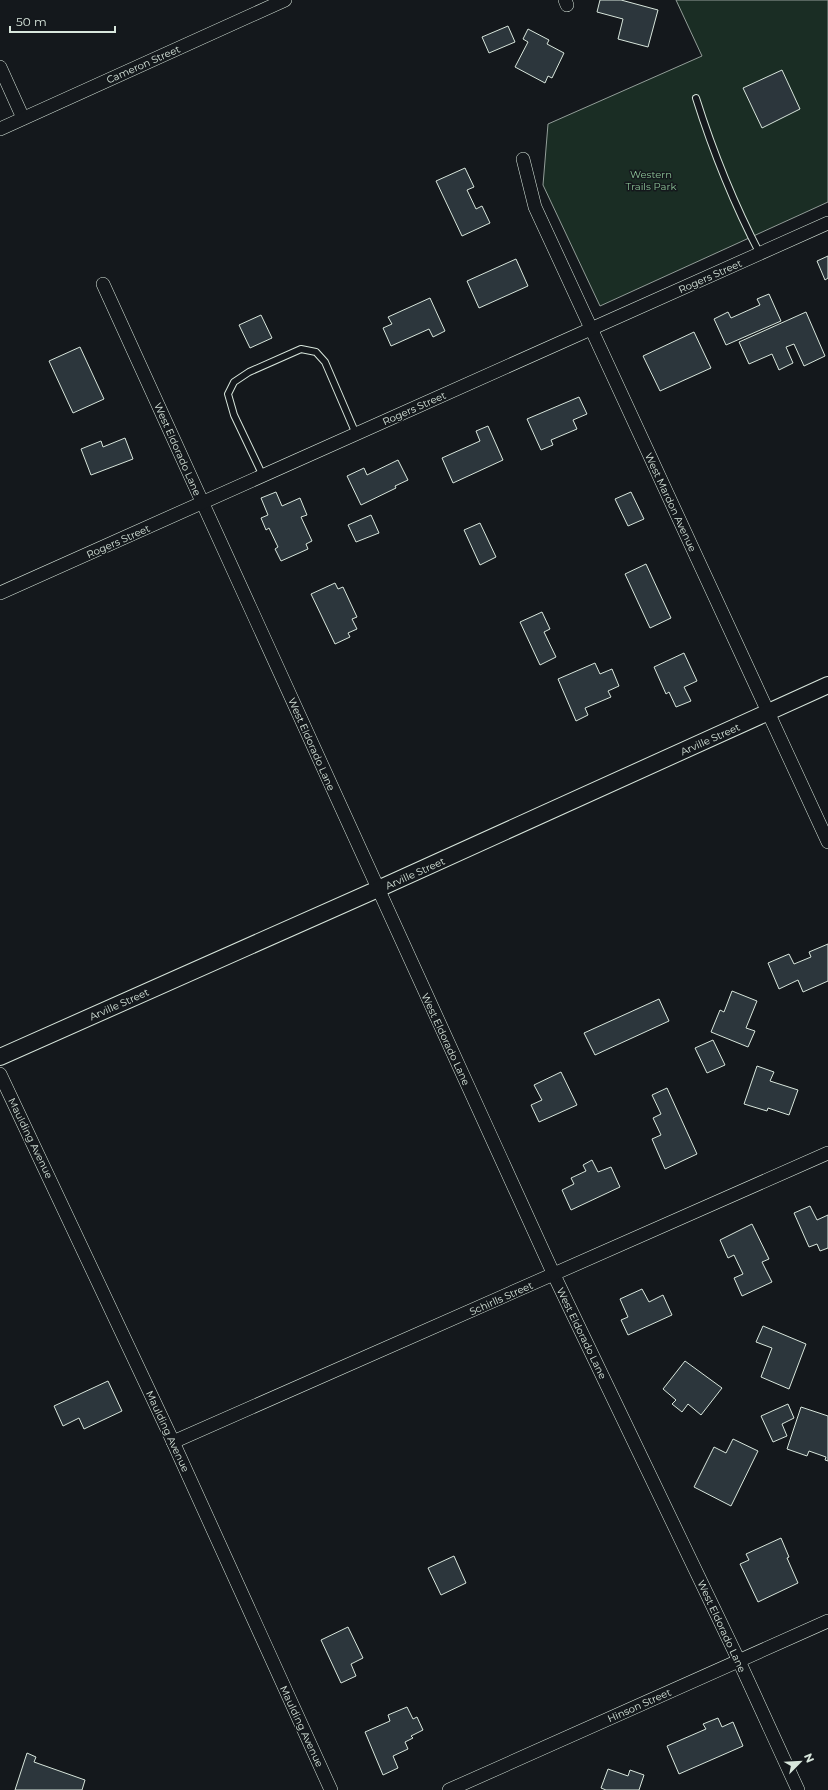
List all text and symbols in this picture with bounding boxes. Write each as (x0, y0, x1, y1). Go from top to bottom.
scale bar (10, 8, 115, 34)
text: 50 m (16, 14, 47, 29)
street label: Cameron Street (104, 42, 182, 87)
park label: Western Trails Park (626, 168, 676, 193)
street label: Rogers Street (676, 257, 744, 296)
street label: Rogers Street (380, 389, 448, 428)
street label: West Eldorado Lane (151, 401, 204, 498)
street label: West Mardon Avenue (642, 451, 699, 554)
street label: Rogers Street (84, 522, 152, 561)
street label: West Eldorado Lane (285, 696, 338, 793)
street label: Arville Street (678, 721, 742, 758)
street label: Arville Street (383, 855, 447, 892)
street label: Arville Street (87, 986, 151, 1023)
street label: West Eldorado Lane (418, 991, 473, 1087)
street label: Maulding Avenue (5, 1096, 56, 1181)
street label: Schirlls Street (467, 1279, 535, 1318)
street label: West Eldorado Lane (554, 1285, 609, 1381)
street label: Maulding Avenue (143, 1388, 192, 1474)
street label: West Eldorado Lane (694, 1578, 749, 1674)
street label: Maulding Avenue (277, 1683, 326, 1769)
street label: Hinson Street (605, 1686, 673, 1725)
north arrow (780, 1742, 820, 1782)
text: N (801, 1751, 817, 1765)

